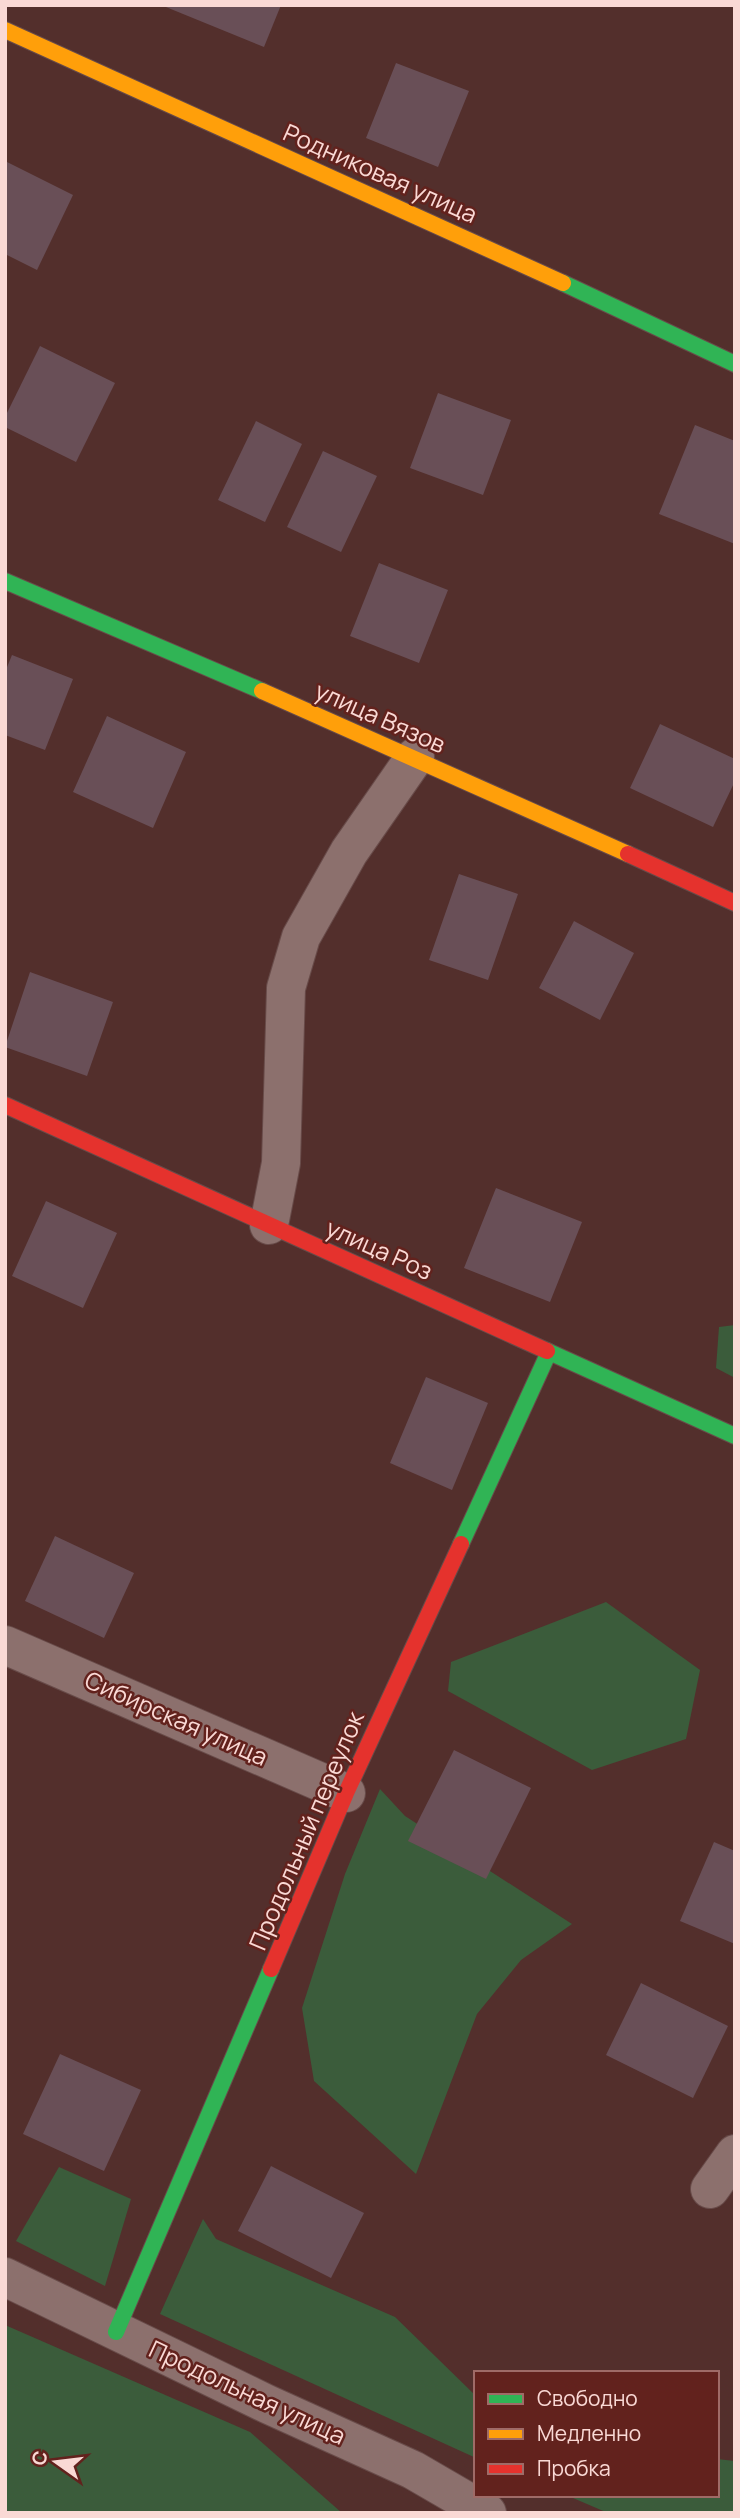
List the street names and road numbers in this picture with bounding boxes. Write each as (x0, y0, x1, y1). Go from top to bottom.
street label: Родниковая улица (279, 115, 483, 230)
street label: улица Вязов (310, 673, 451, 760)
street label: улица Роз (321, 1211, 438, 1287)
street label: Сибирская улица (80, 1662, 273, 1773)
street label: Продольный переулок (240, 1705, 371, 1955)
street label: Продольная улица (144, 2332, 351, 2452)

